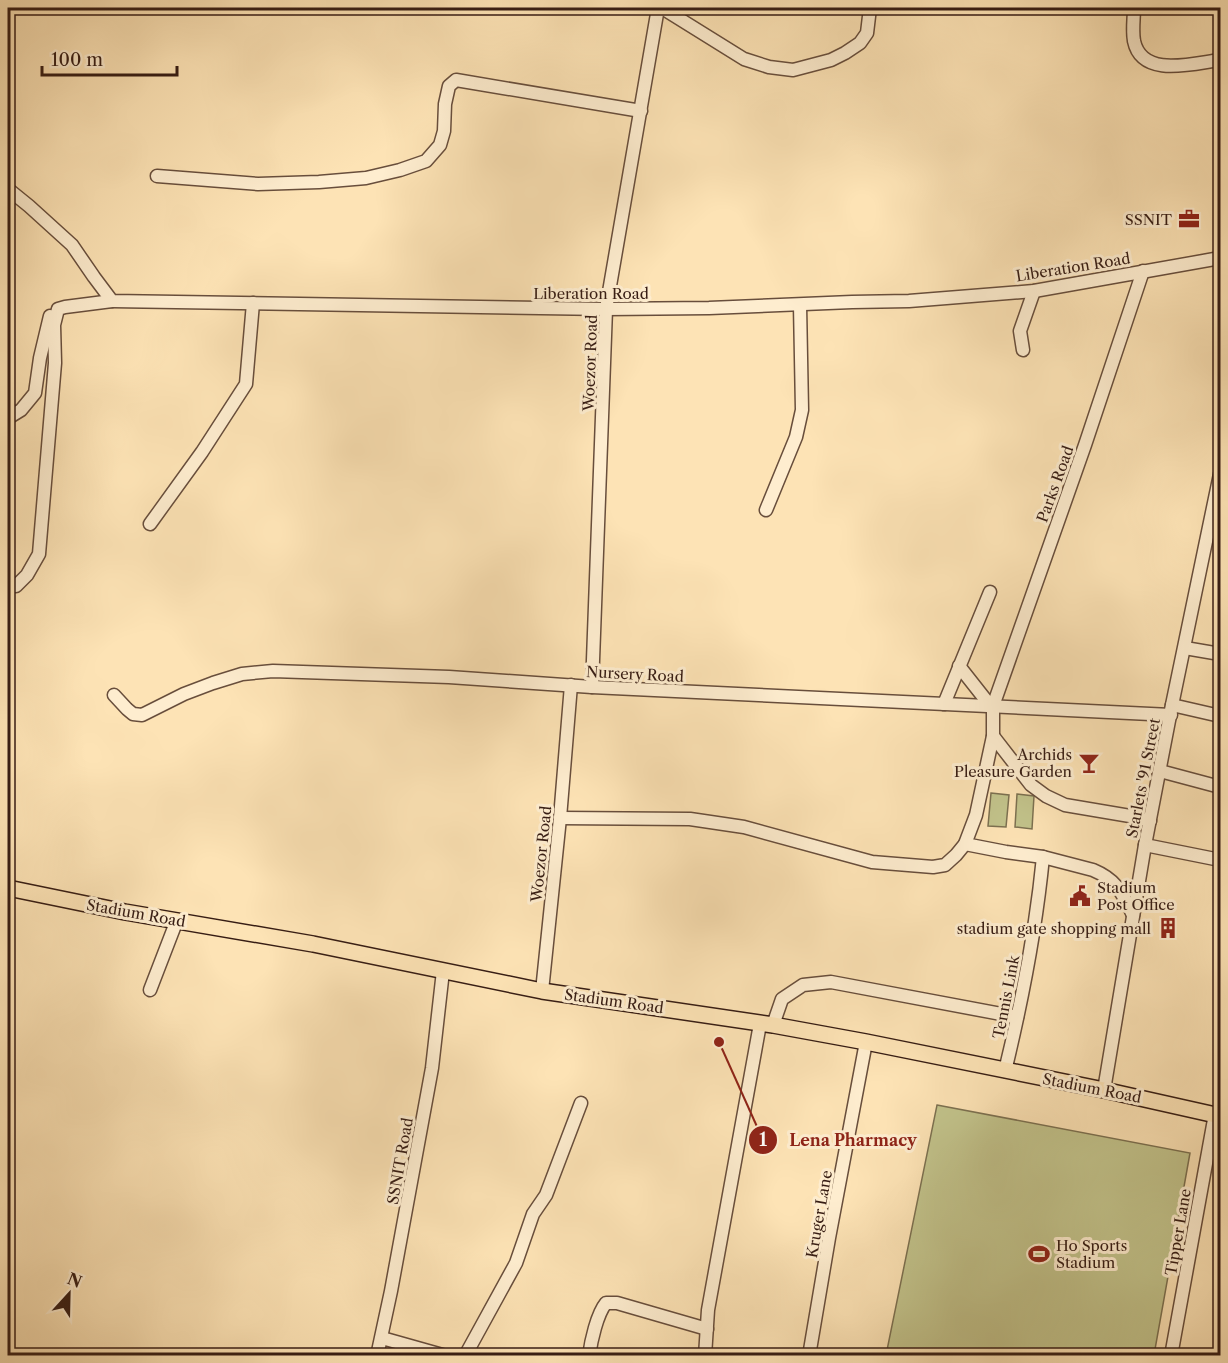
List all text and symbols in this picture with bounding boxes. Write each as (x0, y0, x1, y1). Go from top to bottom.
scale bar (42, 39, 177, 77)
text: 100 m (51, 49, 103, 71)
office icon: SSNIT (1177, 207, 1201, 231)
place label: SSNIT (1125, 210, 1173, 229)
street label: Liberation Road (1014, 249, 1132, 285)
street label: Liberation Road (533, 284, 649, 303)
street label: Woezor Road (579, 314, 601, 413)
street label: Parks Road (1032, 443, 1078, 525)
street label: Nursery Road (586, 662, 684, 686)
street label: Starlets '91 Street (1122, 716, 1164, 840)
place label: Archids Pleasure Garden (954, 745, 1073, 781)
bar icon: Archids Pleasure Garden (1077, 751, 1101, 775)
street label: Woezor Road (526, 805, 556, 904)
place label: Stadium Post Office (1097, 878, 1175, 914)
public building icon: Stadium Post Office (1068, 884, 1092, 908)
street label: Stadium Road (85, 895, 187, 931)
building icon: stadium gate shopping mall (1156, 916, 1180, 940)
place label: stadium gate shopping mall (957, 919, 1152, 938)
street label: Tennis Link (989, 952, 1024, 1040)
street label: Stadium Road (563, 985, 665, 1017)
street label: Stadium Road (1041, 1069, 1143, 1107)
street label: SSNIT Road (383, 1116, 417, 1206)
callout: Lena Pharmacy (748, 1123, 929, 1157)
text: 1 (759, 1129, 767, 1151)
text: Lena Pharmacy (789, 1130, 918, 1150)
street label: Kruger Lane (802, 1169, 836, 1259)
street label: Tipper Lane (1161, 1187, 1195, 1277)
place label: Ho Sports Stadium (1056, 1236, 1127, 1272)
sports icon: Ho Sports Stadium (1027, 1242, 1051, 1266)
north arrow (39, 1264, 99, 1324)
text: N (64, 1268, 85, 1292)

